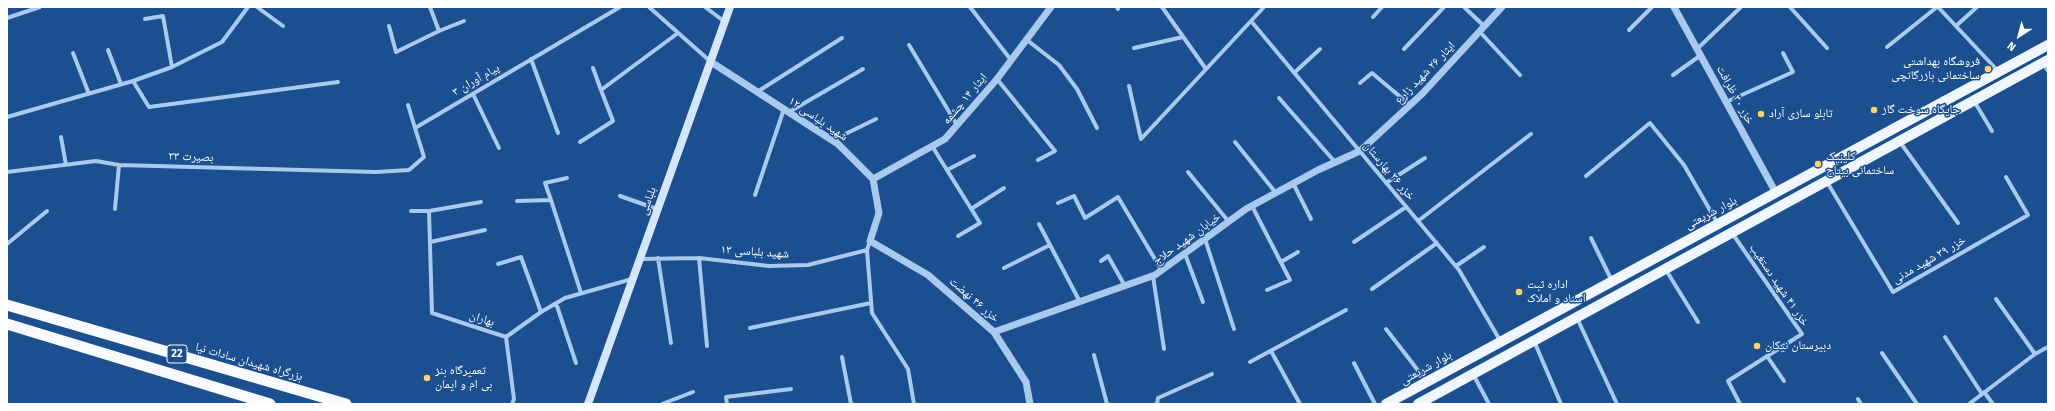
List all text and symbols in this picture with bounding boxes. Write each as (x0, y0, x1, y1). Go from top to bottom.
north arrow (1999, 16, 2039, 56)
street label: ایثار ۲۶ شهید زارع (1392, 39, 1458, 107)
text: N (2005, 39, 2018, 54)
place label: فروشگاه بهداشتی ساختمانی بازرگانچی (1891, 55, 1980, 83)
street label: پیام آوران ۳ (450, 61, 502, 99)
street label: خزر ۳۰ ظرافت (1713, 63, 1757, 127)
marker: فروشگاه بهداشتی ساختمانی بازرگانچی (1983, 64, 1993, 74)
street label: ایثار ۱۴ چشمه (940, 71, 990, 127)
street label: شهید بلباسی ١٢ (786, 94, 850, 144)
place label: جایگاه سوخت گاز (1882, 103, 1960, 117)
marker: جایگاه سوخت گاز (1869, 105, 1879, 115)
place label: تابلو سازی آراد (1769, 107, 1833, 121)
marker: تابلو سازی آراد (1756, 109, 1766, 119)
street label: خزر ۳۶ بهارستان (1360, 139, 1418, 203)
street label: بصیرت ۳۳ (168, 149, 214, 165)
place label: کلینیک ساختمانی بیتاج (1826, 150, 1894, 178)
marker: کلینیک ساختمانی بیتاج (1813, 159, 1823, 169)
street label: بلباسی (636, 185, 660, 217)
street label: بلوار شریعتی (1682, 193, 1740, 233)
street label: خیابان شهید حلاج (1150, 210, 1224, 268)
street label: خزر ۳۹ شهید مدنی (1890, 233, 1968, 287)
street label: خزر ۴۱ شهید دستغیب (1746, 241, 1812, 329)
street label: شهید بلباسی ١٣ (720, 242, 790, 262)
street label: خزر ۴۶ نهضت (946, 274, 1002, 326)
place label: اداره ثبت اسناد و املاک (1527, 278, 1586, 306)
marker: اداره ثبت اسناد و املاک (1514, 287, 1524, 297)
street label: بهاران (468, 308, 496, 330)
place label: دبیرستان نیکان (1765, 339, 1831, 353)
street label: بزرگراه شهیدان سادات نیا (194, 340, 304, 384)
marker: دبیرستان نیکان (1752, 341, 1762, 351)
road number: 22 (167, 345, 187, 363)
street label: بلوار شریعتی (1398, 348, 1454, 388)
place label: تعمیرگاه بنز بی ام و ایمان (435, 364, 492, 392)
marker: تعمیرگاه بنز بی ام و ایمان (422, 373, 432, 383)

